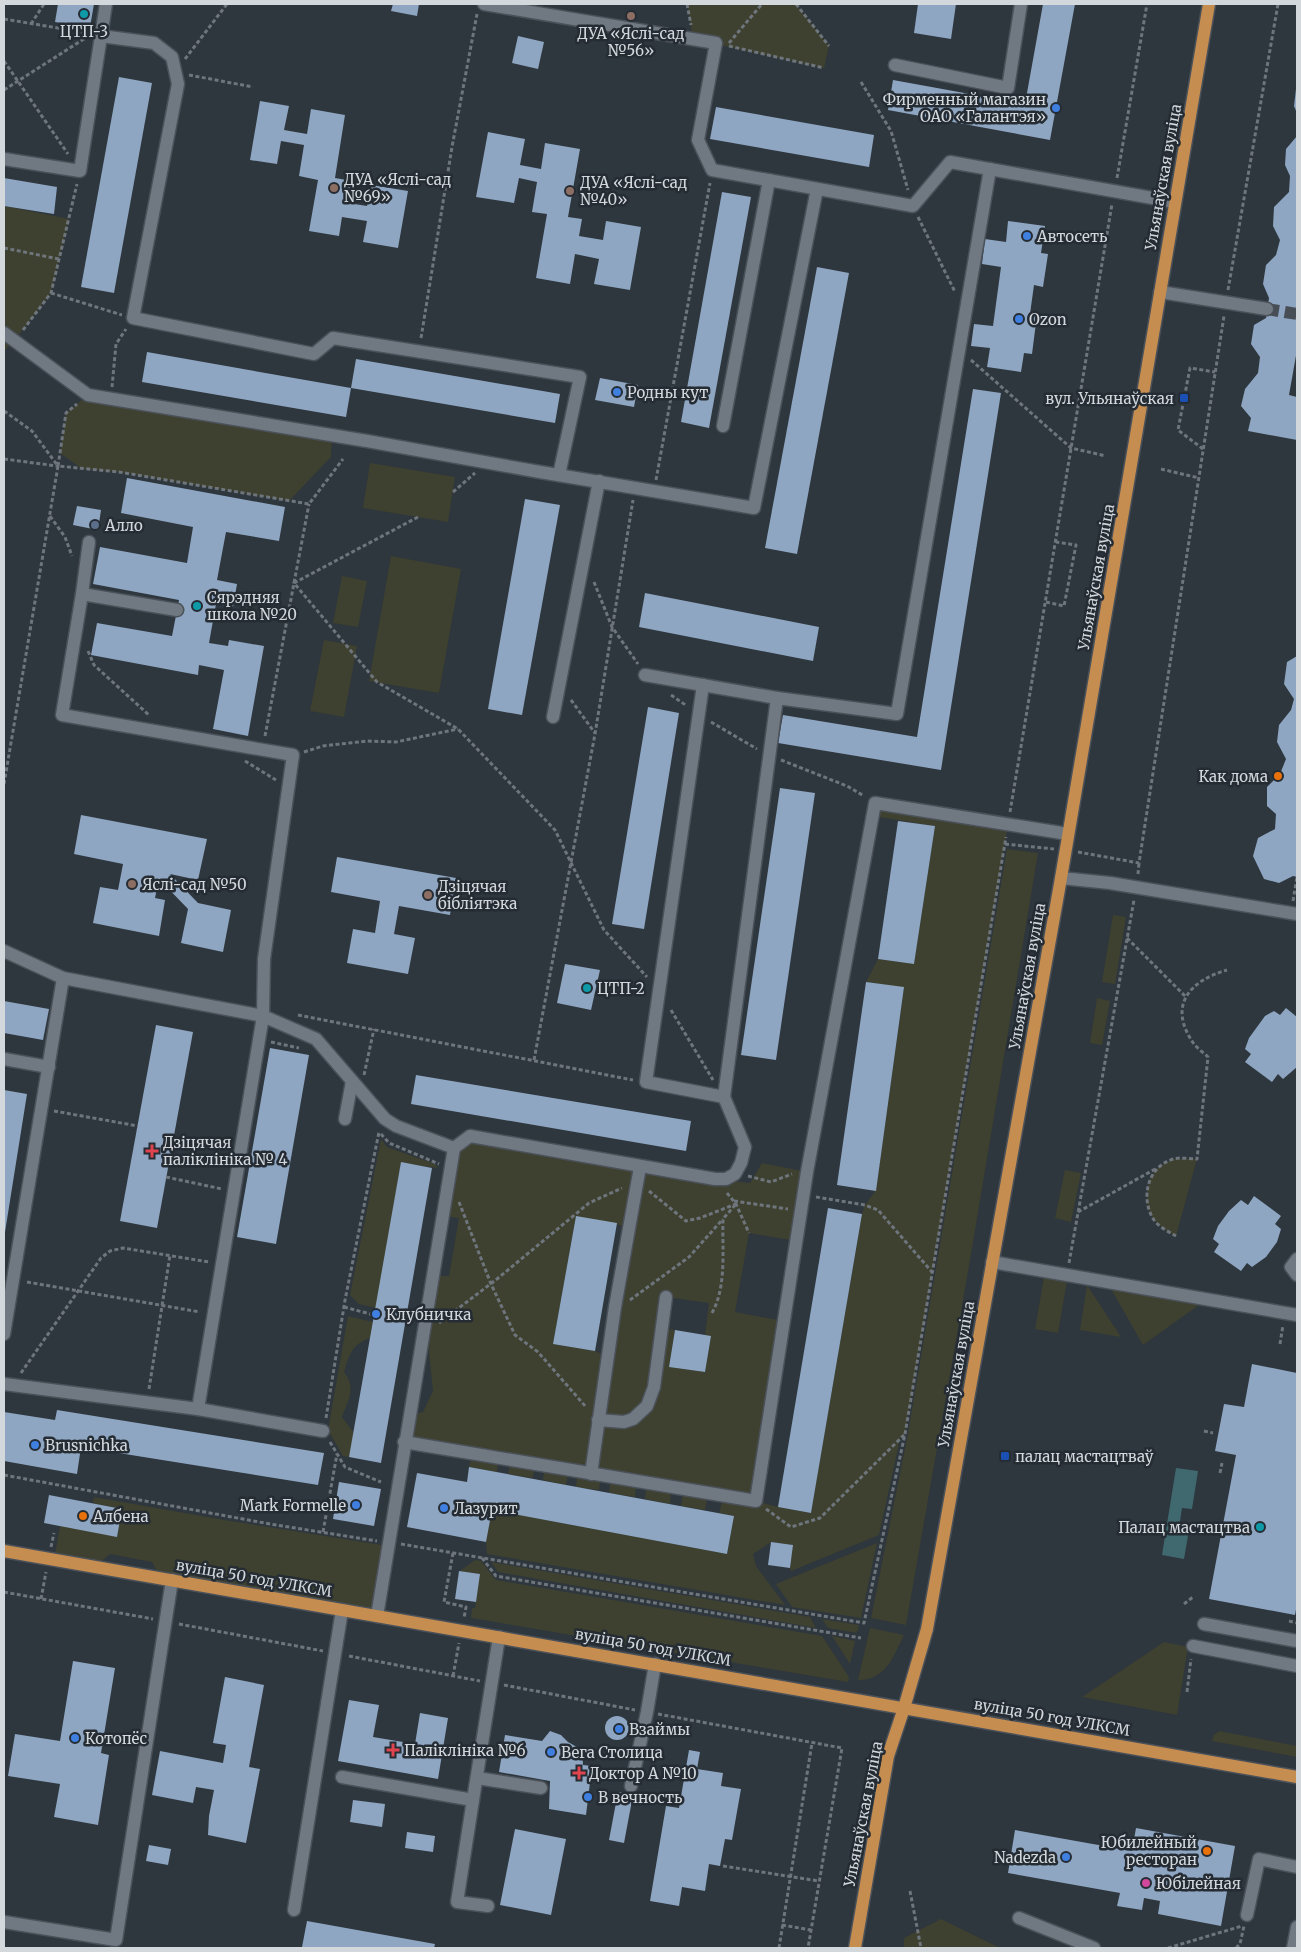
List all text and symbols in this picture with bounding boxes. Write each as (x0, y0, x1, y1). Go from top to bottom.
marker: ЦТП-3 (78, 8, 90, 20)
marker: ДУА «Яслі-сад №56» (625, 10, 637, 22)
place label: ЦТП-3 (60, 22, 108, 41)
place label: ДУА «Яслі-сад №56» (577, 24, 685, 60)
place label: Фирменный магазин ОАО «Галантэя» (883, 90, 1046, 126)
marker: Фирменный магазин ОАО «Галантэя» (1050, 102, 1062, 114)
street label: Ульянаўская вуліца (1141, 102, 1185, 253)
place label: ДУА «Яслі-сад №69» (344, 170, 451, 206)
place label: ДУА «Яслі-сад №40» (580, 173, 687, 209)
marker: ДУА «Яслі-сад №69» (328, 182, 340, 194)
marker: ДУА «Яслі-сад №40» (564, 185, 576, 197)
place label: Автосеть (1036, 227, 1107, 246)
marker: Автосеть (1021, 230, 1033, 242)
place label: Ozon (1029, 310, 1067, 329)
marker: Ozon (1013, 313, 1025, 325)
place label: Родны кут (627, 383, 708, 402)
marker: Родны кут (611, 386, 623, 398)
place label: вул. Ульянаўская (1045, 389, 1174, 408)
marker: вул. Ульянаўская (1178, 392, 1190, 404)
street label: Ульянаўская вуліца (1074, 502, 1118, 653)
place label: Алло (104, 516, 143, 535)
marker: Алло (89, 519, 101, 531)
place label: Сярэдняя школа №20 (207, 588, 297, 624)
marker: Сярэдняя школа №20 (191, 600, 203, 612)
place label: Как дома (1199, 767, 1268, 786)
marker: Как дома (1272, 770, 1284, 782)
place label: Яслі-сад №50 (142, 875, 247, 894)
place label: Дзіцячая бібліятэка (438, 877, 517, 913)
marker: Яслі-сад №50 (126, 878, 138, 890)
marker: Дзіцячая бібліятэка (422, 889, 434, 901)
street label: Ульянаўская вуліца (1005, 901, 1049, 1052)
place label: ЦТП-2 (597, 979, 645, 998)
marker: ЦТП-2 (581, 982, 593, 994)
place label: Дзіцячая паліклініка № 4 (163, 1133, 287, 1169)
marker: Дзіцячая паліклініка № 4 (145, 1144, 159, 1158)
street label: Ульянаўская вуліца (934, 1299, 978, 1450)
place label: Клубничка (386, 1305, 471, 1324)
marker: Клубничка (370, 1308, 382, 1320)
place label: Brusnichka (45, 1436, 128, 1455)
marker: Brusnichka (29, 1439, 41, 1451)
place label: палац мастацтваў (1015, 1447, 1154, 1466)
marker: палац мастацтваў (999, 1450, 1011, 1462)
place label: Mark Formelle (240, 1496, 346, 1515)
marker: Mark Formelle (350, 1499, 362, 1511)
place label: Лазурит (454, 1499, 518, 1518)
marker: Лазурит (438, 1502, 450, 1514)
place label: Албена (92, 1507, 149, 1526)
marker: Албена (77, 1510, 89, 1522)
place label: Палац мастацтва (1118, 1518, 1250, 1537)
marker: Палац мастацтва (1254, 1521, 1266, 1533)
street label: вуліца 50 год УЛКСМ (175, 1555, 334, 1601)
street label: вуліца 50 год УЛКСМ (574, 1624, 733, 1670)
street label: вуліца 50 год УЛКСМ (973, 1694, 1132, 1740)
place label: Взаймы (629, 1720, 690, 1739)
marker: Взаймы (613, 1723, 625, 1735)
place label: Котопёс (85, 1729, 148, 1748)
marker: Котопёс (69, 1732, 81, 1744)
street label: Ульянаўская вуліца (839, 1739, 886, 1890)
place label: Паліклініка №6 (404, 1741, 526, 1760)
marker: Паліклініка №6 (386, 1743, 400, 1757)
place label: Вега Столица (561, 1743, 663, 1762)
marker: Вега Столица (545, 1746, 557, 1758)
place label: Доктор А №10 (589, 1764, 697, 1783)
marker: Доктор А №10 (573, 1767, 585, 1779)
place label: В вечность (598, 1788, 682, 1807)
marker: В вечность (582, 1791, 594, 1803)
place label: Юбилейный ресторан (1101, 1833, 1197, 1869)
marker: Юбилейный ресторан (1201, 1845, 1213, 1857)
place label: Nadezda (994, 1848, 1056, 1867)
marker: Nadezda (1060, 1851, 1072, 1863)
place label: Юбілейная (1156, 1874, 1241, 1893)
marker: Юбілейная (1140, 1877, 1152, 1889)

